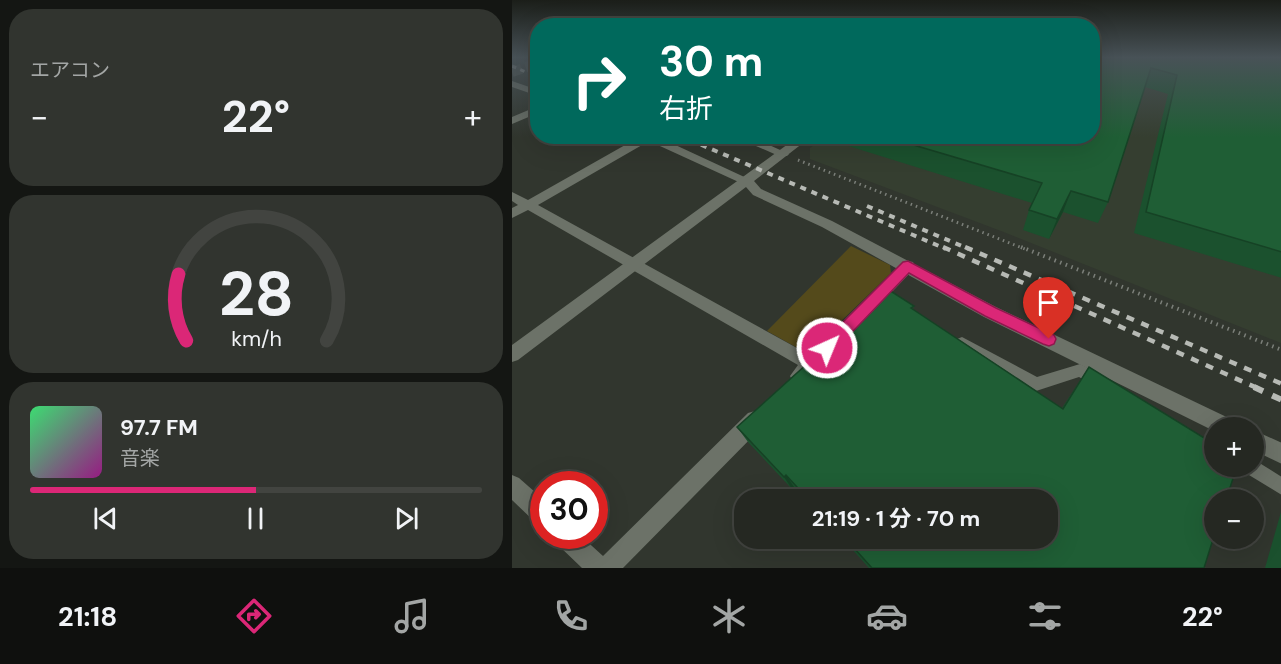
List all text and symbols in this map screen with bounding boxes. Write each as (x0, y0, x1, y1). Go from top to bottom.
text: 30 m (659, 34, 763, 89)
icon: right (560, 42, 638, 120)
text: エアコン (30, 57, 110, 83)
text: 22° (222, 87, 290, 146)
text: 右折 (659, 91, 713, 126)
text: − (30, 95, 48, 138)
text: + (464, 95, 482, 138)
text: 28 (218, 253, 294, 334)
pin (1023, 277, 1074, 339)
icon: arrive (1032, 286, 1065, 319)
position arrow (795, 316, 859, 380)
text: km/h (231, 325, 281, 353)
text: 97.7 FM (120, 413, 198, 442)
map controls (1204, 417, 1264, 549)
button: + (1204, 417, 1264, 477)
text: 音楽 (120, 445, 160, 471)
speed limit sign: 30 (530, 471, 608, 549)
button: − (1204, 489, 1264, 549)
icon: previous (89, 502, 122, 535)
icon: pause (239, 502, 272, 535)
icon: next (390, 502, 423, 535)
text: 21:19 · 1 分 · 70 m (812, 504, 980, 533)
icon: directions (233, 595, 275, 637)
icon: music (391, 595, 433, 637)
icon: phone (550, 595, 592, 637)
icon: climate (708, 595, 750, 637)
icon: car (866, 595, 908, 637)
icon: filters (1024, 595, 1066, 637)
text: 21:18 (58, 599, 117, 634)
text: 22° (1182, 599, 1223, 634)

